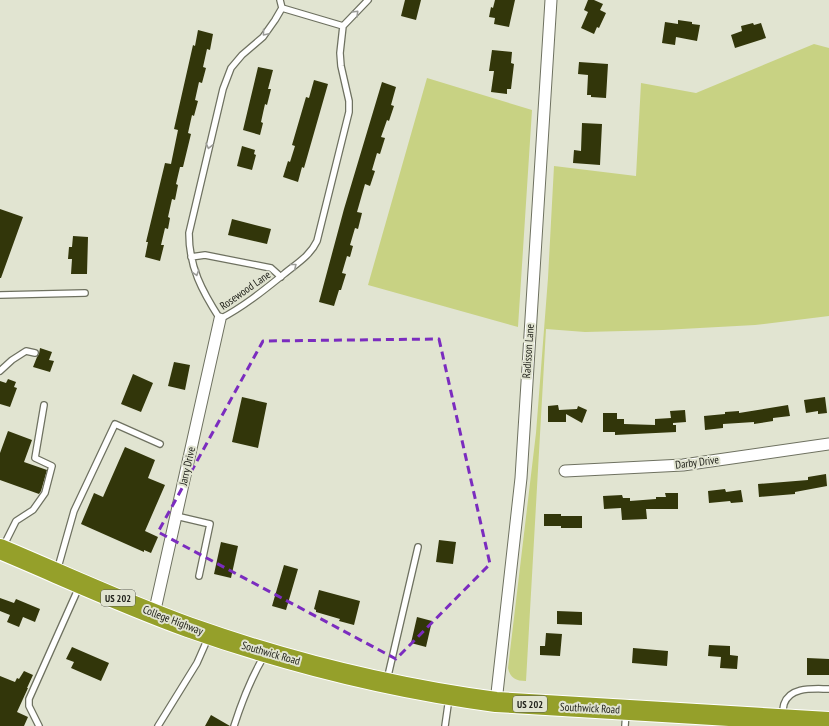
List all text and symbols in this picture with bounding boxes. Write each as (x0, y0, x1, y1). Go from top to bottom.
one-way arrow (351, 10, 359, 18)
one-way arrow (262, 29, 269, 36)
one-way arrow (205, 143, 213, 149)
one-way arrow (290, 264, 297, 271)
street label: Rosewood Lane (217, 267, 274, 313)
one-way arrow (191, 269, 200, 276)
street label: Radisson Lane (519, 323, 537, 379)
street label: Jarry Drive (176, 445, 198, 488)
street label: Darby Drive (674, 452, 720, 472)
road number: US 202 (101, 590, 135, 606)
street label: College Highway (141, 602, 206, 638)
street label: Southwick Road (240, 638, 302, 668)
road number: US 202 (513, 696, 547, 712)
street label: Southwick Road (560, 699, 621, 717)

